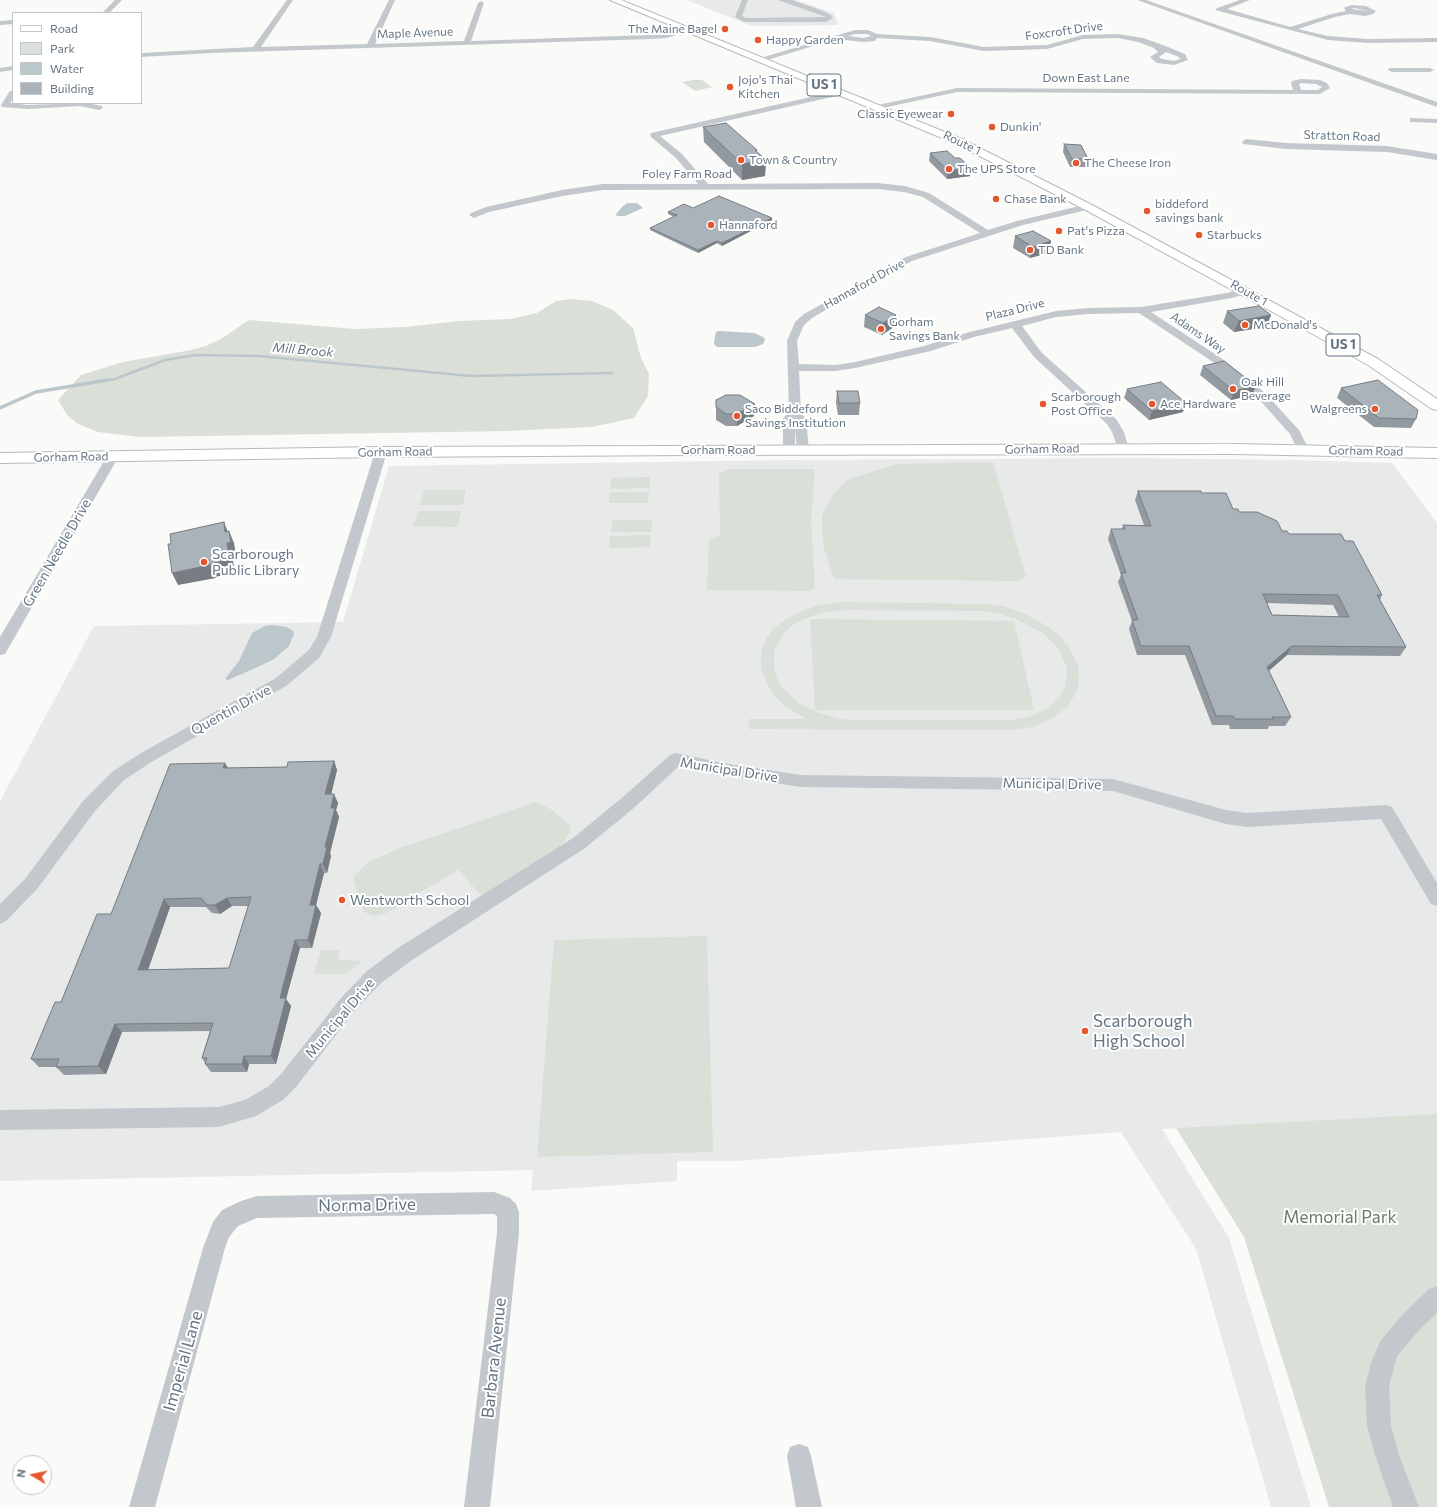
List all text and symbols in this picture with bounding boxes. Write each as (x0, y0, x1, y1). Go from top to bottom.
legend (12, 12, 142, 104)
street label: Foxcroft Drive (1024, 18, 1104, 44)
text: Road (50, 21, 78, 35)
place label: The Maine Bagel (628, 22, 717, 36)
street label: Maple Avenue (377, 24, 453, 42)
marker: The Maine Bagel (720, 24, 730, 34)
place label: Happy Garden (766, 33, 844, 47)
marker: Happy Garden (753, 35, 763, 45)
text: Park (50, 41, 75, 55)
text: Water (50, 61, 84, 75)
street label: Down East Lane (1043, 71, 1129, 85)
place label: Jojo's Thai Kitchen (738, 73, 793, 101)
road number: US 1 (807, 74, 841, 96)
text: Building (50, 81, 94, 95)
marker: Jojo's Thai Kitchen (725, 82, 735, 92)
place label: Classic Eyewear (857, 107, 943, 121)
marker: Classic Eyewear (946, 109, 956, 119)
place label: Dunkin' (1000, 120, 1041, 134)
marker: Dunkin' (987, 122, 997, 132)
street label: Stratton Road (1303, 127, 1381, 145)
street label: Route 1 (941, 128, 983, 158)
place label: Town & Country (749, 153, 837, 167)
marker: Town & Country (736, 155, 746, 165)
place label: The Cheese Iron (1084, 156, 1171, 170)
marker: The Cheese Iron (1071, 158, 1081, 168)
place label: The UPS Store (957, 162, 1036, 176)
marker: The UPS Store (944, 164, 954, 174)
street label: Foley Farm Road (642, 167, 732, 181)
place label: Chase Bank (1004, 192, 1067, 206)
marker: Chase Bank (991, 194, 1001, 204)
place label: biddeford savings bank (1155, 197, 1224, 225)
marker: biddeford savings bank (1142, 206, 1152, 216)
place label: Hannaford (719, 218, 777, 232)
marker: Hannaford (706, 220, 716, 230)
place label: Pat's Pizza (1067, 224, 1125, 238)
marker: Pat's Pizza (1054, 226, 1064, 236)
place label: Starbucks (1207, 228, 1262, 242)
marker: Starbucks (1194, 230, 1204, 240)
place label: TD Bank (1038, 243, 1084, 257)
marker: TD Bank (1025, 245, 1035, 255)
street label: Hannaford Drive (821, 256, 907, 312)
street label: Route 1 (1228, 277, 1270, 309)
street label: Plaza Drive (984, 296, 1046, 324)
street label: Adams Way (1168, 309, 1228, 357)
place label: Gorham Savings Bank (889, 315, 960, 343)
place label: McDonald's (1253, 318, 1317, 332)
marker: McDonald's (1240, 320, 1250, 330)
marker: Gorham Savings Bank (876, 324, 886, 334)
road number: US 1 (1326, 334, 1360, 356)
water label: Mill Brook (272, 340, 334, 360)
place label: Oak Hill Beverage (1241, 375, 1291, 403)
marker: Oak Hill Beverage (1228, 384, 1238, 394)
place label: Scarborough Post Office (1051, 390, 1121, 418)
place label: Ace Hardware (1160, 397, 1236, 411)
marker: Scarborough Post Office (1038, 399, 1048, 409)
marker: Ace Hardware (1147, 399, 1157, 409)
place label: Saco Biddeford Savings Institution (745, 402, 846, 430)
place label: Walgreens (1310, 402, 1367, 416)
marker: Walgreens (1370, 404, 1380, 414)
marker: Saco Biddeford Savings Institution (732, 411, 742, 421)
street label: Gorham Road (1005, 441, 1079, 457)
street label: Gorham Road (681, 443, 755, 457)
street label: Gorham Road (1329, 443, 1403, 459)
street label: Gorham Road (358, 444, 432, 460)
street label: Gorham Road (34, 449, 108, 465)
street label: Green Needle Drive (19, 496, 95, 610)
place label: Scarborough Public Library (212, 546, 299, 578)
marker: Scarborough Public Library (199, 557, 209, 567)
street label: Quentin Drive (188, 681, 274, 739)
street label: Municipal Drive (679, 754, 779, 786)
street label: Municipal Drive (1002, 775, 1102, 793)
place label: Wentworth School (350, 892, 469, 908)
marker: Wentworth School (337, 895, 347, 905)
street label: Municipal Drive (302, 975, 378, 1061)
place label: Scarborough High School (1093, 1011, 1192, 1051)
marker: Scarborough High School (1080, 1026, 1090, 1036)
street label: Norma Drive (318, 1194, 416, 1216)
park label: Memorial Park (1283, 1207, 1397, 1227)
street label: Barbara Avenue (478, 1297, 510, 1419)
street label: Imperial Lane (159, 1308, 207, 1414)
north arrow (12, 1455, 52, 1495)
text: N (14, 1468, 28, 1478)

